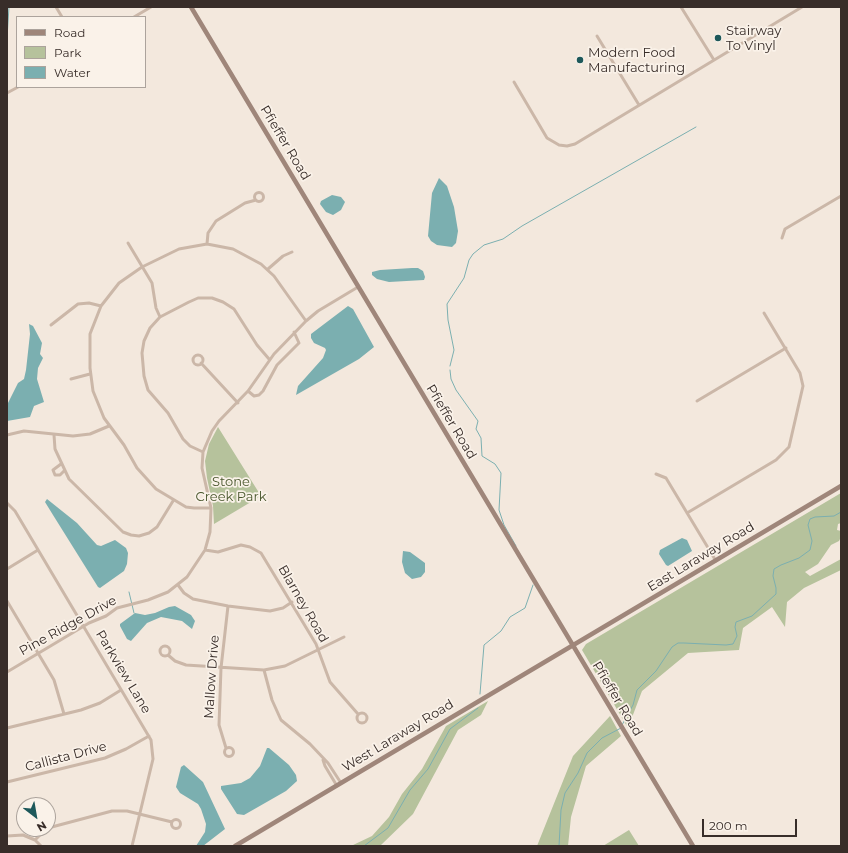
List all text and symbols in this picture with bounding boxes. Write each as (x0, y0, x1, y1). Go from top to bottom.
legend (16, 16, 146, 88)
place label: Stairway To Vinyl (726, 23, 781, 54)
text: Road (54, 25, 85, 40)
marker: Stairway To Vinyl (713, 33, 723, 43)
text: Park (54, 45, 81, 60)
place label: Modern Food Manufacturing (588, 45, 685, 76)
marker: Modern Food Manufacturing (575, 55, 585, 65)
text: Water (54, 65, 90, 80)
street label: Pfieffer Road (257, 103, 313, 183)
street label: Pfieffer Road (423, 382, 479, 462)
park label: Stone Creek Park (196, 474, 266, 505)
street label: East Laraway Road (645, 519, 757, 595)
street label: Blarney Road (274, 562, 332, 646)
street label: Pine Ridge Drive (17, 593, 119, 659)
street label: Parkview Lane (92, 628, 154, 716)
street label: Mallow Drive (201, 635, 223, 719)
street label: Pfieffer Road (589, 659, 645, 739)
street label: West Laraway Road (339, 697, 457, 775)
street label: Callista Drive (24, 739, 108, 775)
north arrow (16, 797, 56, 837)
scale bar (704, 811, 799, 837)
text: N (34, 818, 49, 835)
text: 200 m (709, 818, 748, 833)

